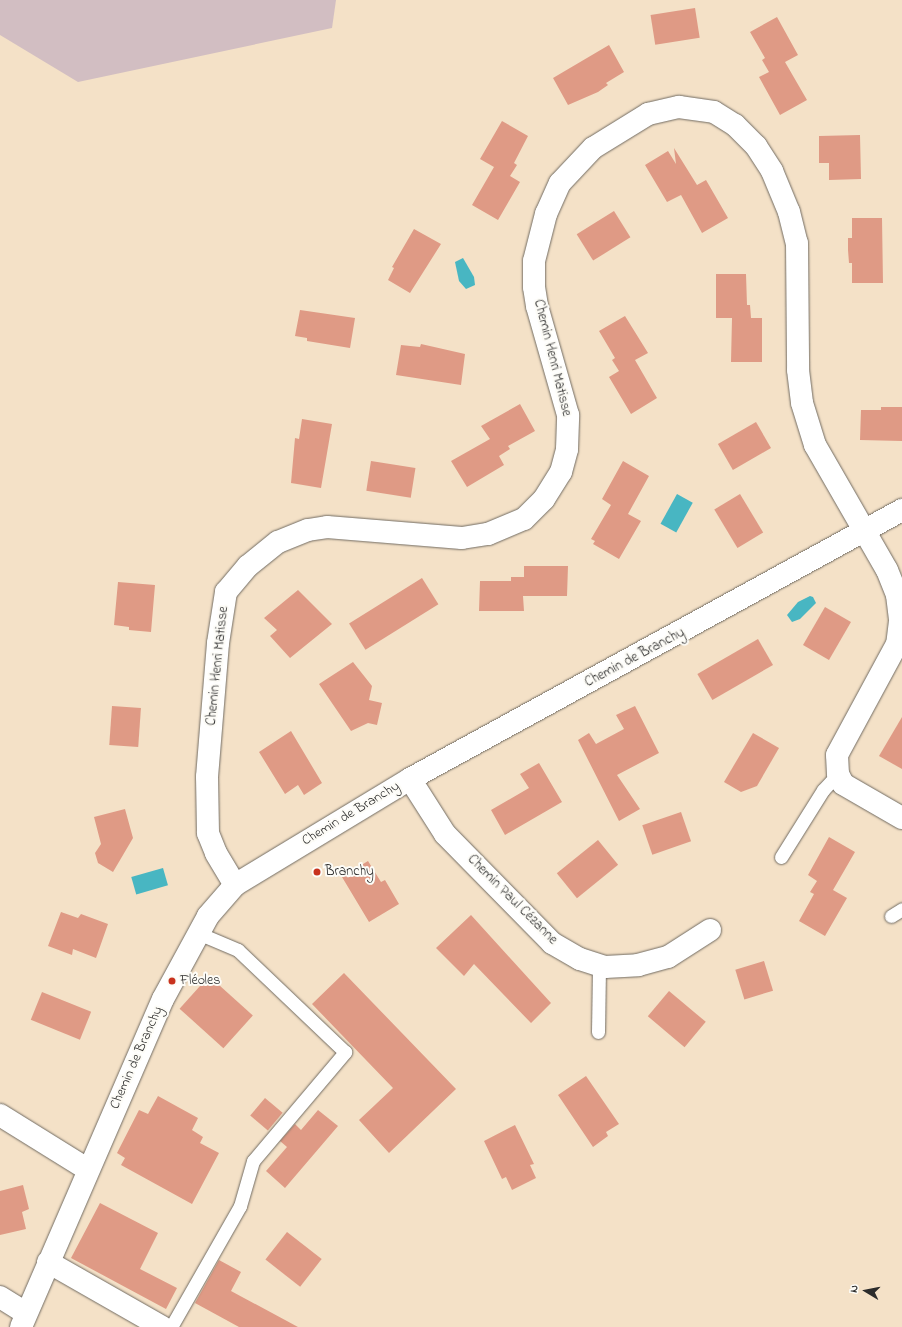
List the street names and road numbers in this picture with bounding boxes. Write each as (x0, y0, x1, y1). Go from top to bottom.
street label: Chemin Henri Matisse (529, 298, 575, 418)
street label: Chemin Henri Matisse (203, 606, 233, 726)
street label: Chemin de Branchy (582, 625, 688, 691)
street label: Chemin de Branchy (299, 778, 403, 850)
street label: Chemin Paul Cézanne (463, 851, 561, 949)
street label: Chemin de Branchy (107, 1004, 167, 1112)

